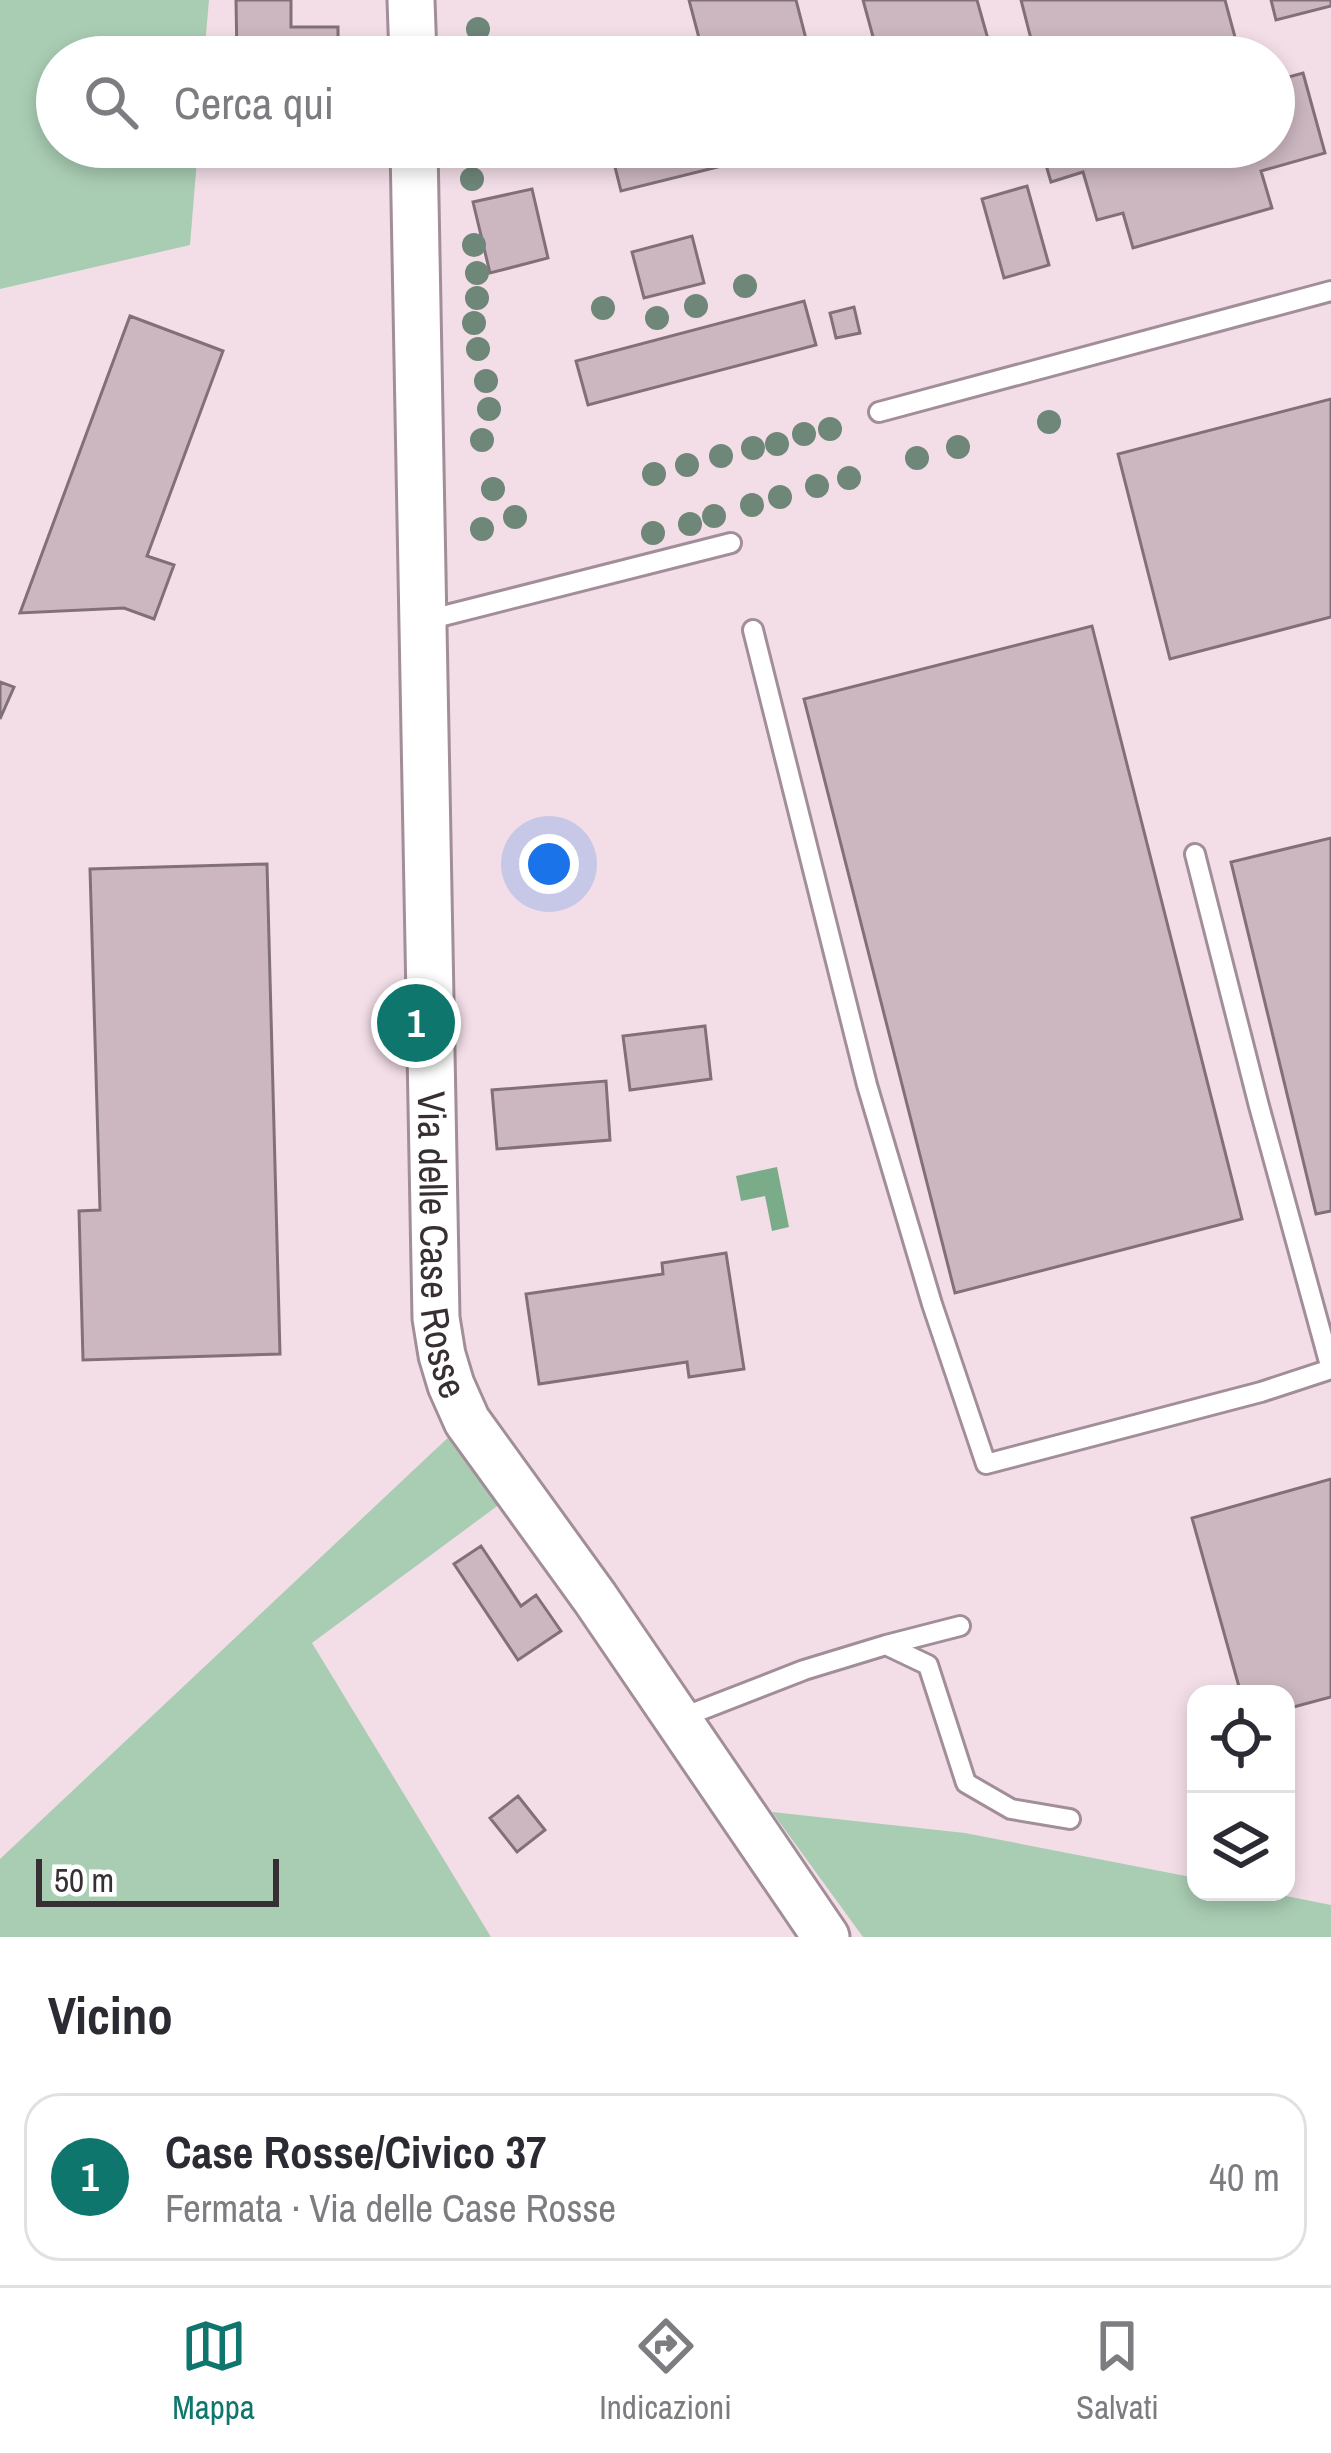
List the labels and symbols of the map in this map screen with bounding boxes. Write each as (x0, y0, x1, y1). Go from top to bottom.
your location (519, 834, 579, 894)
pin: 1 (377, 978, 455, 1068)
street label: Via delle Case Rosse (406, 1091, 479, 1406)
scale bar (36, 1853, 279, 1906)

